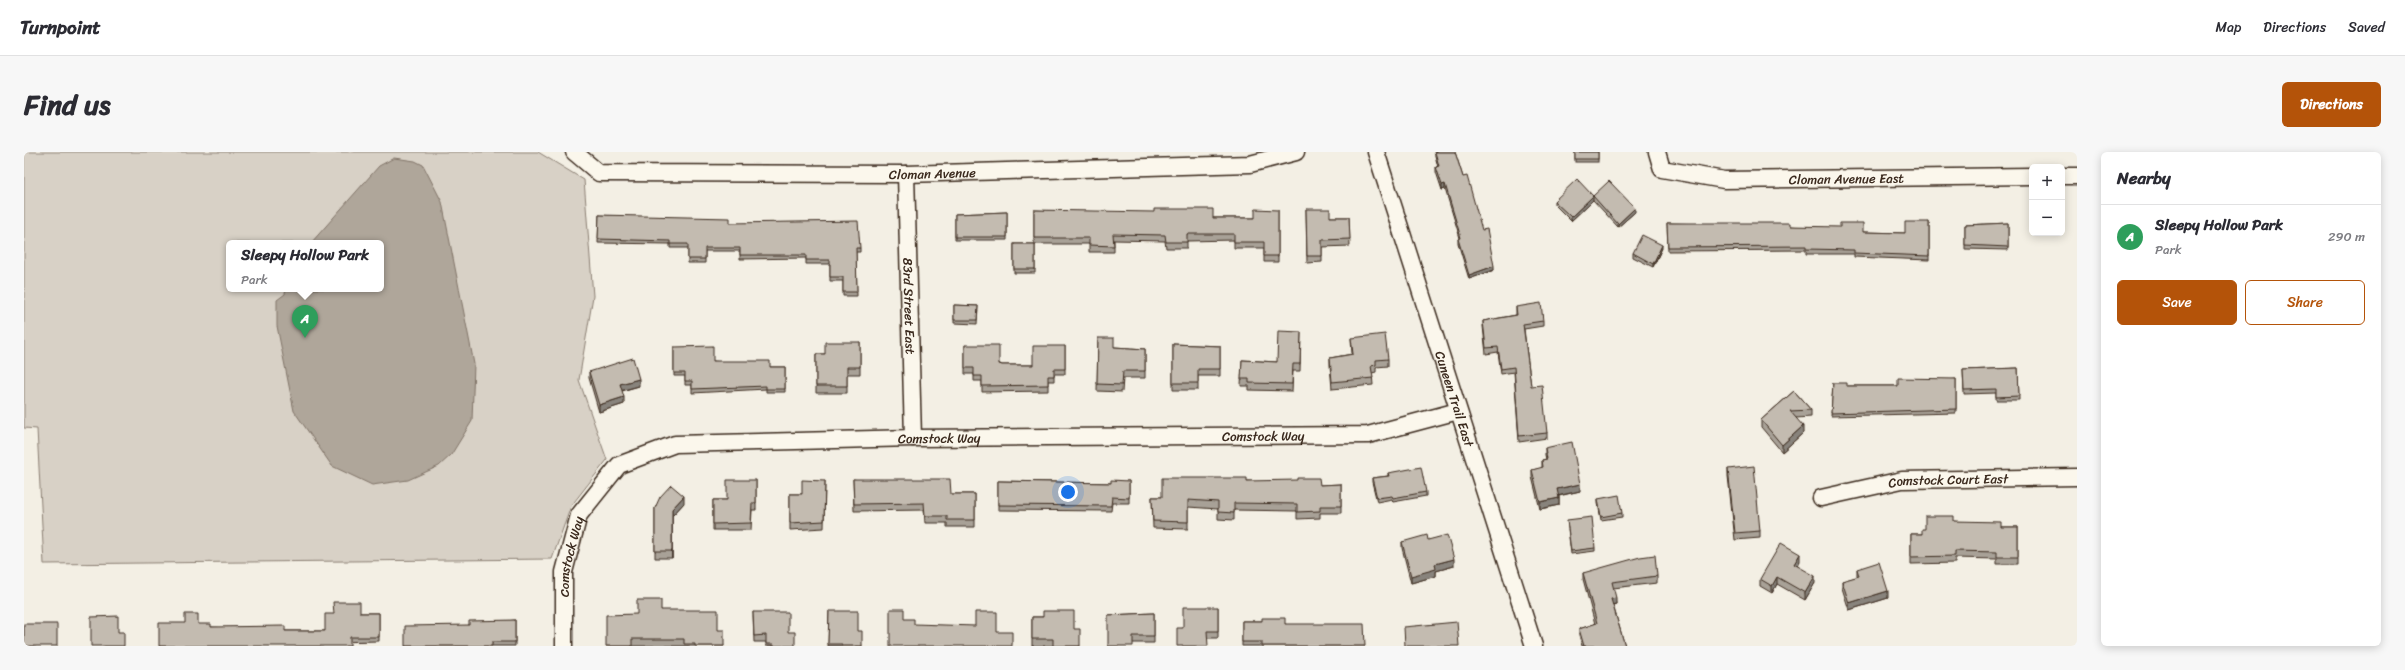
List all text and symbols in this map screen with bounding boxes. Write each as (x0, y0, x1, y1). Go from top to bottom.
text: Turnpoint (20, 11, 101, 44)
text: Map (2215, 15, 2241, 40)
text: Directions (2263, 15, 2326, 40)
text: Saved (2348, 15, 2385, 40)
text: Find us (24, 80, 111, 129)
button: Directions (2282, 82, 2381, 127)
street label: Cloman Avenue (889, 160, 976, 186)
text: Nearby (2117, 163, 2171, 193)
map controls (2029, 164, 2065, 236)
button: + (2029, 164, 2065, 200)
street label: Cloman Avenue East (1789, 166, 1904, 191)
button: − (2029, 200, 2065, 236)
text: Sleepy Hollow Park (2155, 212, 2283, 238)
text: A (2126, 225, 2134, 248)
text: 290 m (2328, 225, 2365, 248)
text: Park (2155, 238, 2182, 261)
popup (226, 240, 384, 292)
text: Sleepy Hollow Park (241, 242, 369, 268)
street label: 83rd Street East (897, 257, 922, 355)
text: Park (241, 268, 268, 291)
button: Save (2117, 280, 2237, 325)
button: Share (2245, 280, 2365, 325)
pin: A (292, 305, 318, 338)
street label: Cuneen Trail East (1429, 348, 1481, 450)
street label: Comstock Way (1222, 424, 1305, 447)
street label: Comstock Way (898, 426, 981, 450)
street label: Comstock Court East (1886, 467, 2009, 494)
your location (1058, 482, 1078, 502)
street label: Comstock Way (552, 513, 590, 597)

